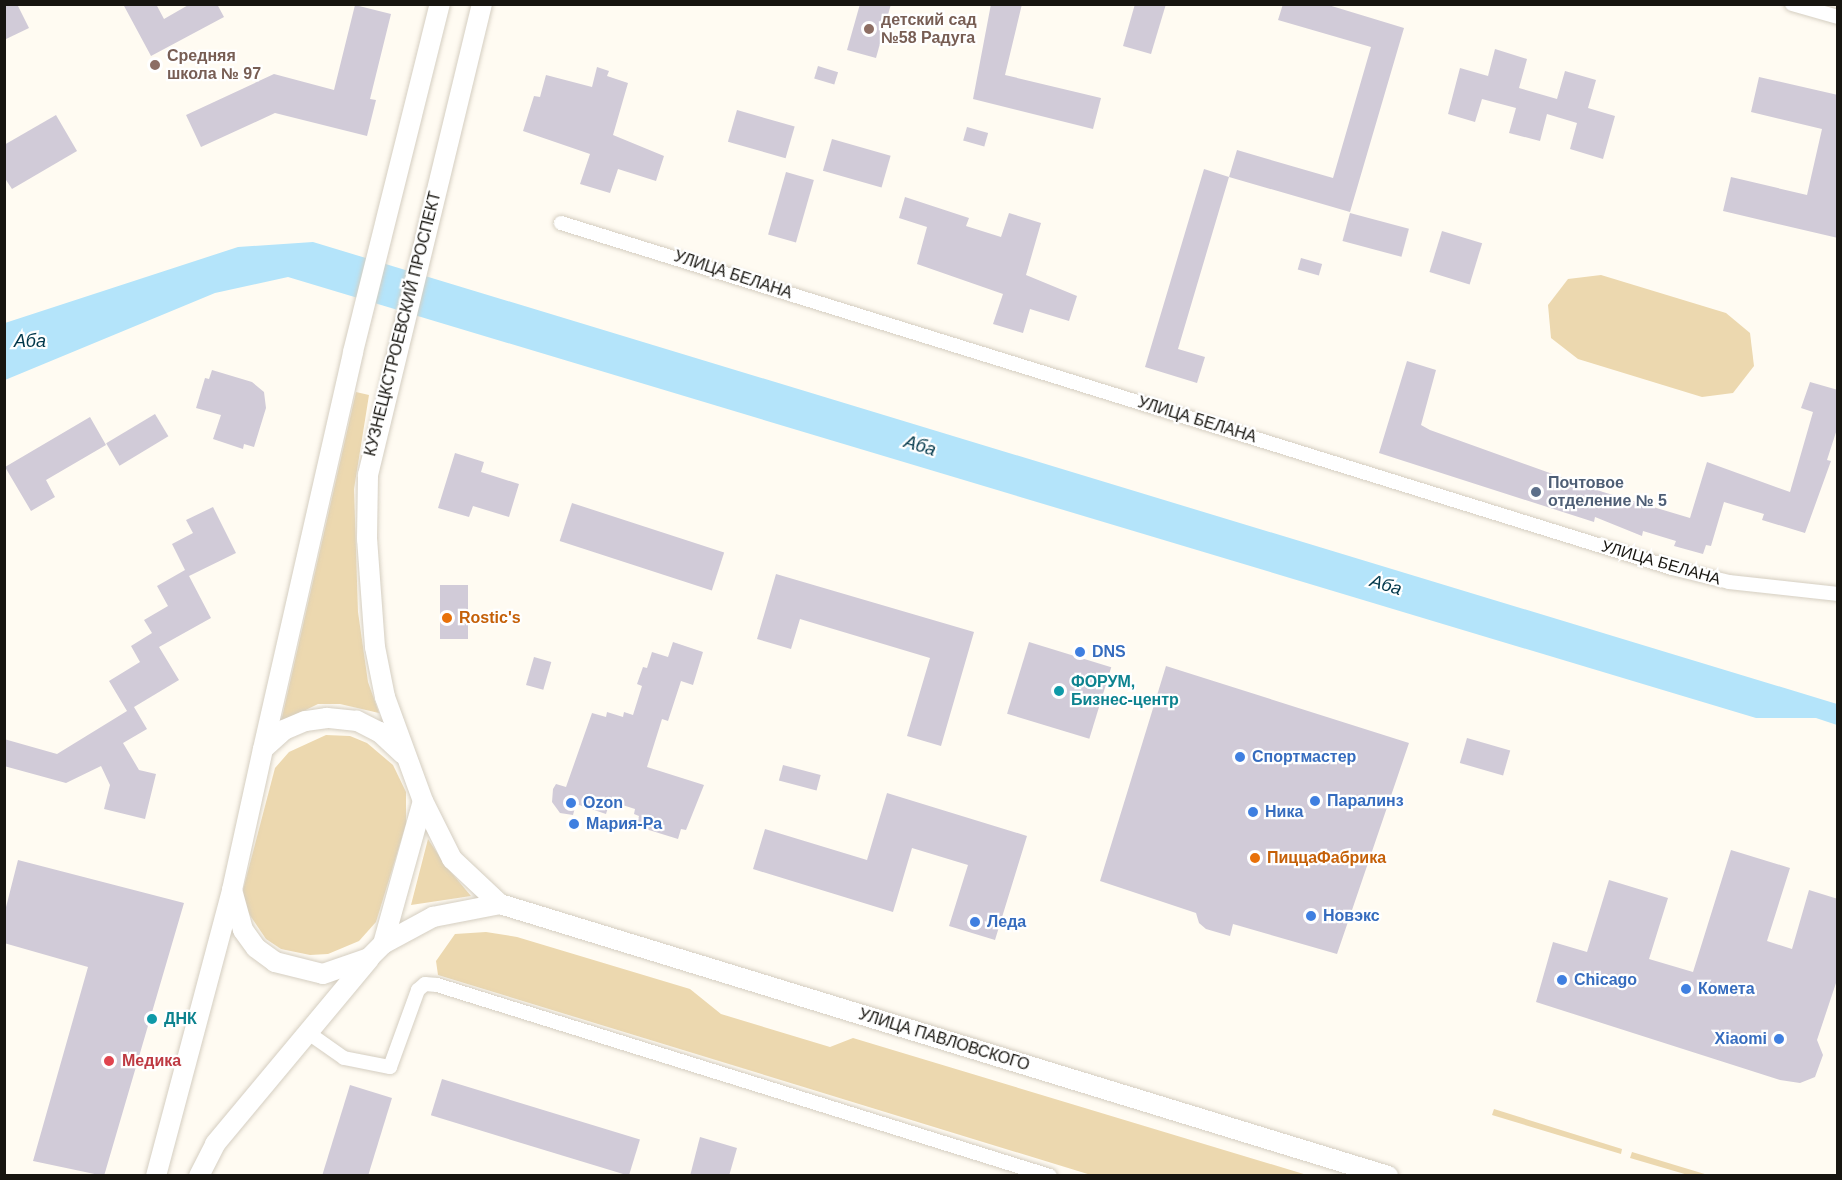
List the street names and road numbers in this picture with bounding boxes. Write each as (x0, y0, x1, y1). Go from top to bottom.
street label: КУЗНЕЦКСТРОЕВСКИЙ ПРОСПЕКТ (361, 190, 445, 458)
street label: УЛИЦА БЕЛАНА (671, 247, 795, 303)
street label: УЛИЦА БЕЛАНА (1135, 393, 1259, 447)
street label: УЛИЦА БЕЛАНА (1599, 537, 1723, 589)
street label: УЛИЦА ПАВЛОВСКОГО (856, 1005, 1032, 1075)

